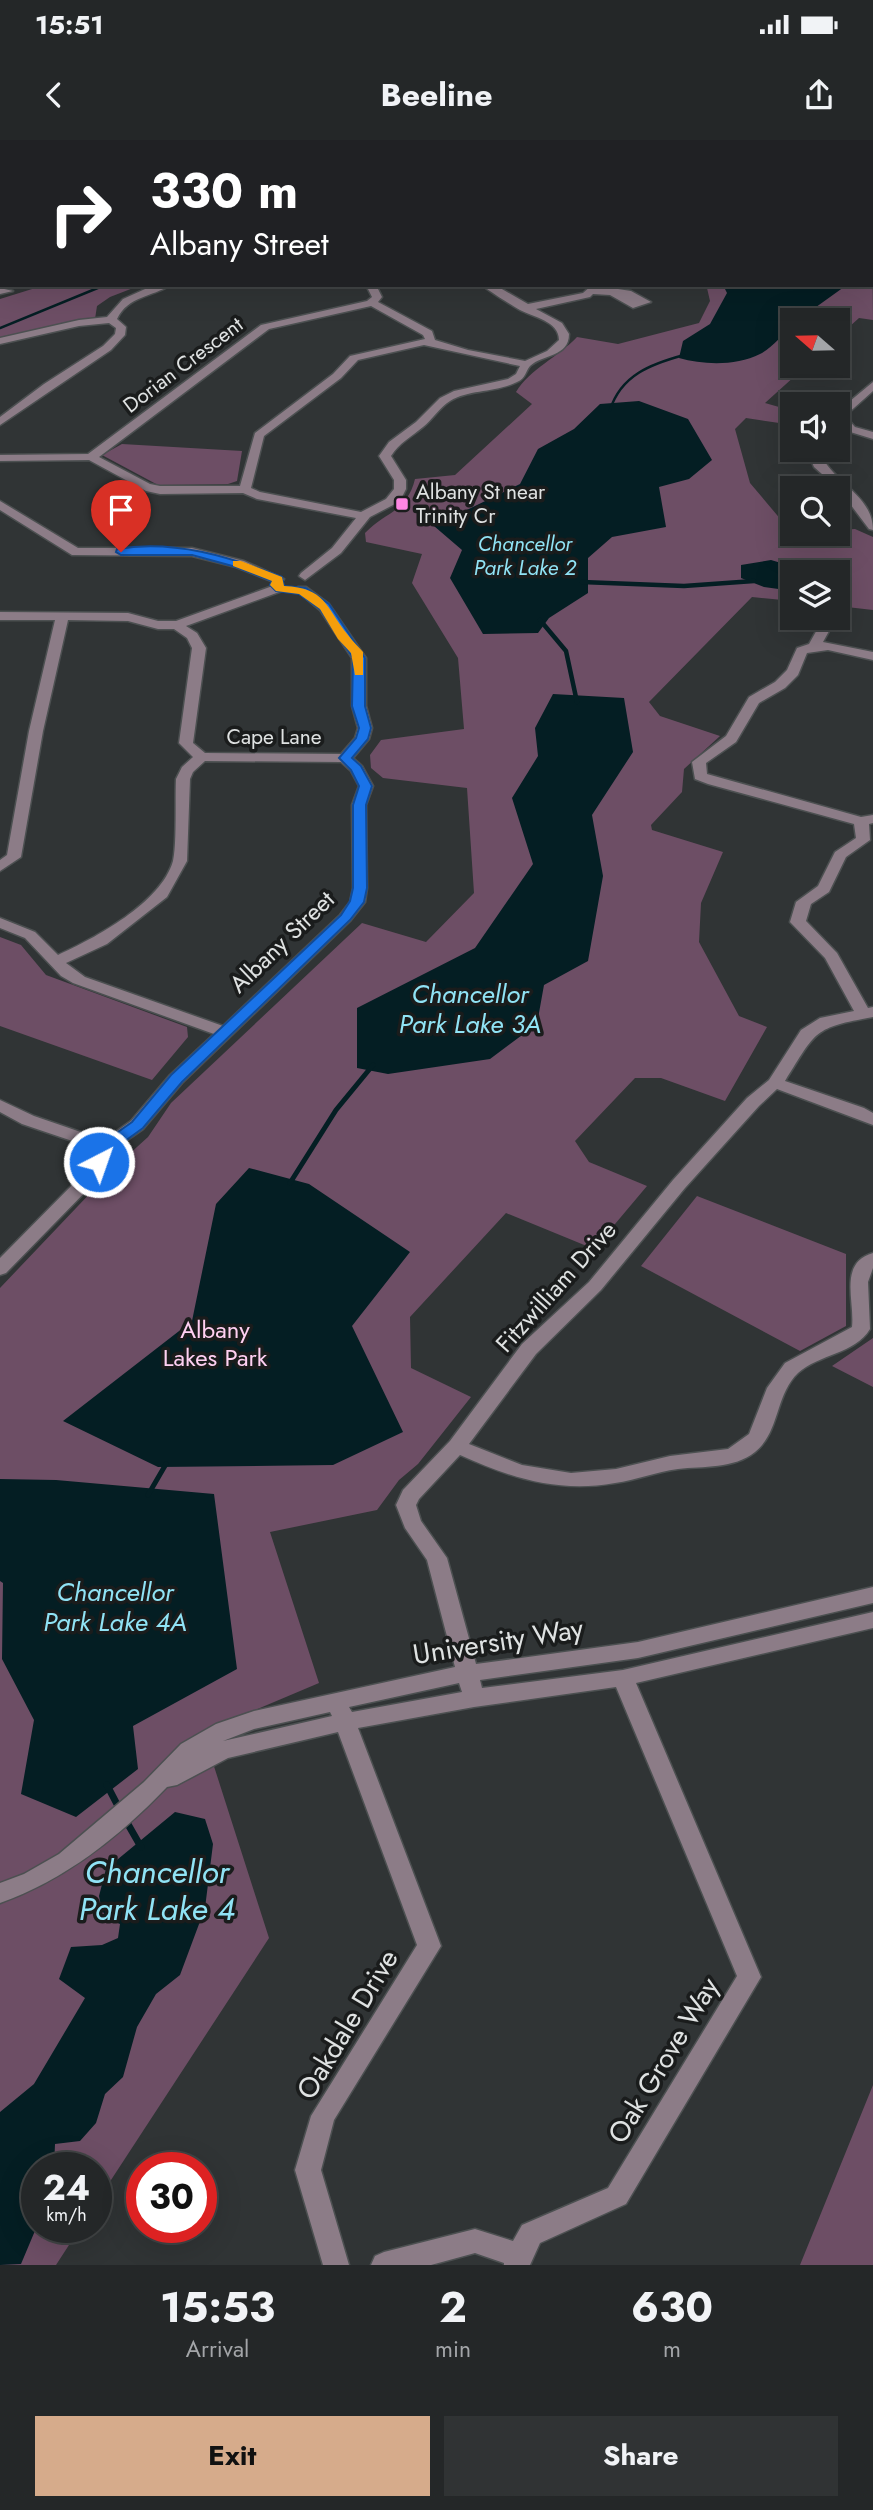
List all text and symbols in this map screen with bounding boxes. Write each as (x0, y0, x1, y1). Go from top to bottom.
text: 15:51 (35, 6, 103, 44)
text: Beeline (380, 72, 493, 118)
icon: back (35, 76, 73, 114)
icon: share (800, 76, 838, 114)
text: 330 m (150, 156, 298, 226)
icon: right (35, 168, 126, 259)
text: Albany Street (150, 221, 329, 267)
north arrow (780, 308, 850, 378)
map controls (780, 308, 850, 630)
street label: Dorian Crescent (117, 310, 249, 420)
button: sound (780, 392, 850, 462)
button: search (780, 476, 850, 546)
place label: Albany St near Trinity Cr (416, 477, 546, 531)
pin (91, 480, 151, 552)
icon: arrive (102, 491, 140, 529)
marker: Albany St near Trinity Cr (394, 496, 410, 512)
water label: Chancellor Park Lake 2 (474, 529, 577, 583)
button: layers (780, 560, 850, 630)
street label: Cape Lane (227, 722, 322, 752)
street label: Albany Street (221, 882, 342, 1001)
water label: Chancellor Park Lake 3A (399, 975, 541, 1043)
position arrow (62, 1125, 136, 1199)
street label: Fitzwilliam Drive (487, 1213, 624, 1360)
park label: Albany Lakes Park (163, 1312, 268, 1375)
water label: Chancellor Park Lake 4A (43, 1573, 187, 1641)
street label: University Way (410, 1608, 587, 1675)
water label: Chancellor Park Lake 4 (79, 1849, 235, 1932)
street label: Oakdale Drive (286, 1941, 408, 2107)
street label: Oak Grove Way (598, 1969, 730, 2151)
speed limit sign: 30 (126, 2152, 217, 2243)
text: 24 (43, 2163, 90, 2213)
text: km/h (46, 2202, 87, 2228)
text: 15:53 (160, 2277, 275, 2338)
text: 2 (439, 2277, 467, 2338)
text: 630 (631, 2277, 713, 2338)
text: Arrival (186, 2332, 249, 2366)
text: min (435, 2332, 471, 2366)
text: m (663, 2332, 681, 2366)
button: Exit (35, 2416, 430, 2496)
button: Share (444, 2416, 838, 2496)

